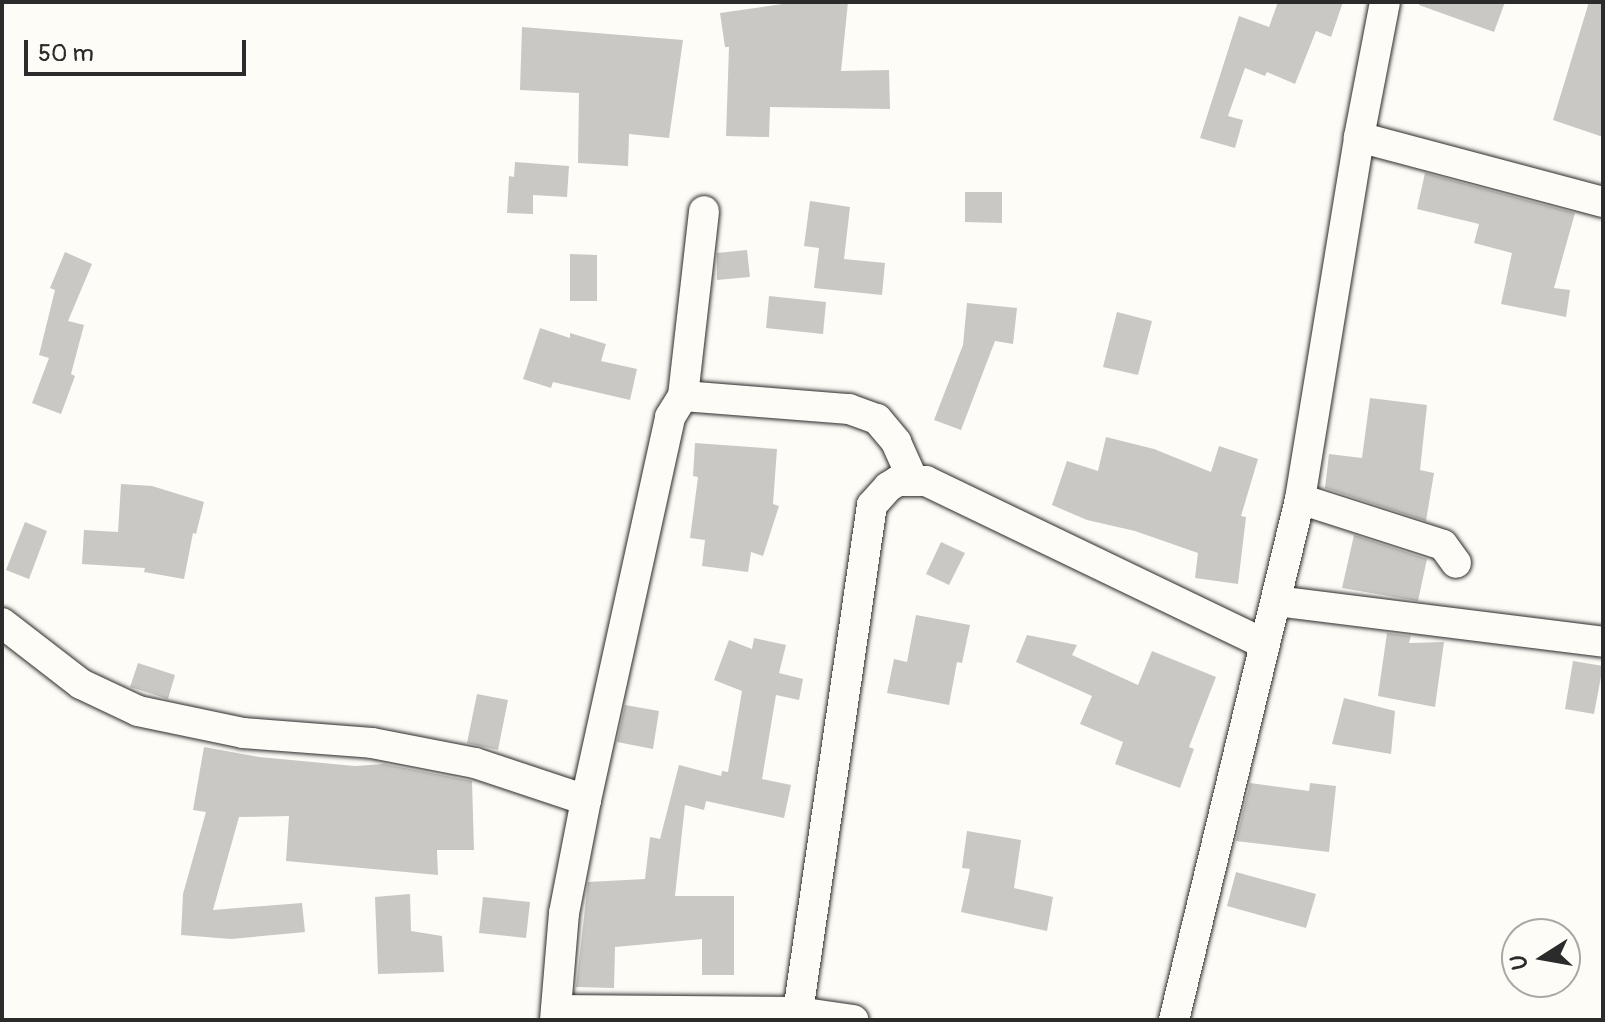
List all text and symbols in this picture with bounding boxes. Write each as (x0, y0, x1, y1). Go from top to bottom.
scale bar (28, 24, 250, 74)
text: 50 m (38, 39, 94, 68)
north arrow (1501, 918, 1581, 998)
text: U (1504, 952, 1535, 972)

